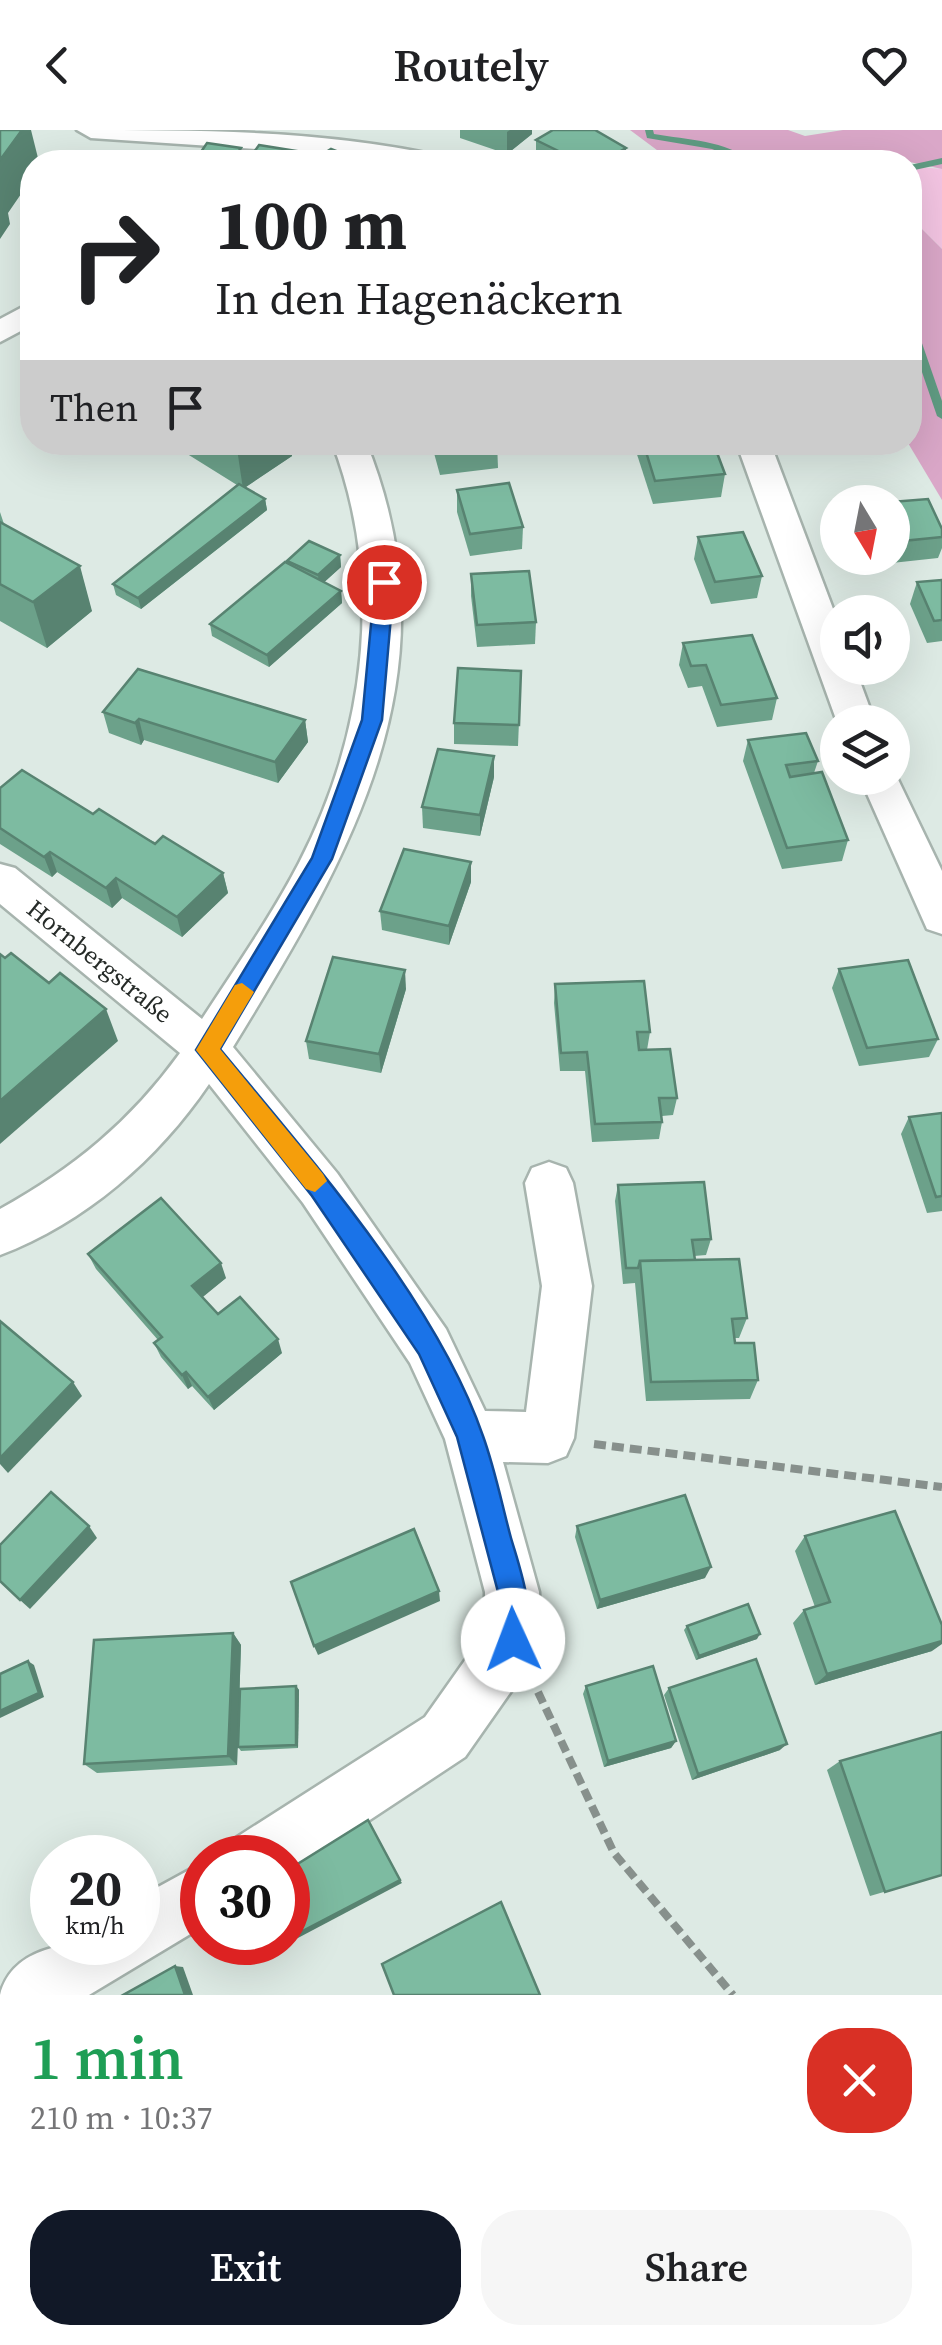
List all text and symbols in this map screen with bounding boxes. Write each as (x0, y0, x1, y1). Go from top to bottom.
text: Routely (393, 34, 549, 96)
icon: back (30, 38, 85, 93)
icon: heart (857, 38, 912, 93)
text: 100 m (215, 176, 407, 272)
icon: right (50, 190, 180, 320)
text: In den Hagenäckern (215, 267, 623, 329)
icon: arrive (158, 380, 213, 435)
text: Then (50, 382, 138, 434)
north arrow (820, 485, 910, 575)
map controls (820, 485, 910, 795)
pin (342, 540, 427, 625)
icon: arrive (357, 555, 412, 610)
button: sound (820, 595, 910, 685)
button: layers (820, 705, 910, 795)
street label: Hornbergstraße (20, 892, 180, 1030)
position arrow (461, 1588, 565, 1692)
speed limit sign: 30 (180, 1835, 310, 1965)
text: 20 (68, 1853, 122, 1922)
text: km/h (65, 1908, 125, 1942)
text: 1 min (30, 2017, 184, 2099)
button: close (807, 2028, 912, 2133)
text: 210 m · 10:37 (30, 2096, 212, 2140)
button: Exit (30, 2210, 461, 2325)
button: Share (481, 2210, 912, 2325)

